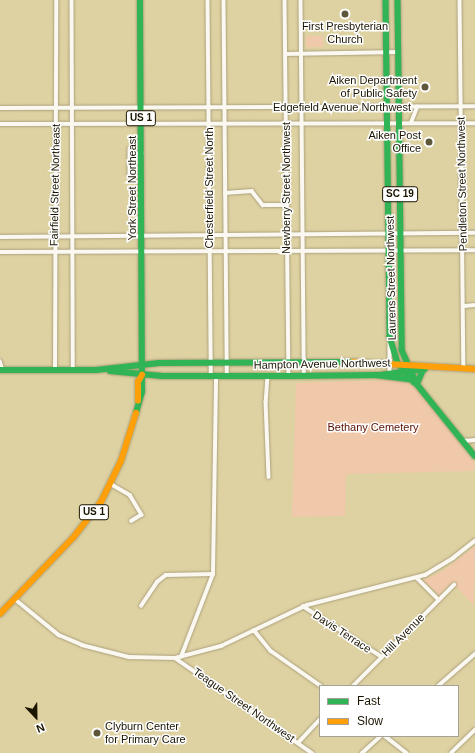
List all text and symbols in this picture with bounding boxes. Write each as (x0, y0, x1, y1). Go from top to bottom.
marker: First Presbyterian Church (340, 9, 350, 19)
place label: First Presbyterian Church (302, 20, 388, 46)
place label: Aiken Department of Public Safety (329, 74, 417, 100)
marker: Aiken Department of Public Safety (420, 82, 430, 92)
street label: Edgefield Avenue Northwest (273, 100, 411, 114)
road number: US 1 (125, 110, 157, 126)
street label: Pendleton Street Northwest (454, 117, 470, 251)
street label: Newberry Street Northwest (279, 122, 293, 254)
street label: Fairfield Street Northeast (47, 124, 63, 246)
street label: Chesterfield Street North (202, 127, 216, 249)
place label: Aiken Post Office (368, 129, 421, 155)
street label: York Street Northeast (125, 136, 139, 240)
marker: Aiken Post Office (424, 137, 434, 147)
road number: SC 19 (382, 186, 418, 202)
street label: Laurens Street Northwest (383, 216, 399, 340)
street label: Hampton Avenue Northwest (253, 356, 391, 372)
park label: Bethany Cemetery (327, 420, 419, 434)
road number: US 1 (78, 504, 110, 520)
street label: Davis Terrace (310, 608, 374, 656)
street label: Hill Avenue (379, 611, 427, 659)
street label: Teague Street Northwest (191, 665, 297, 745)
legend (319, 685, 459, 737)
text: Fast (357, 694, 380, 708)
north arrow (16, 697, 56, 737)
text: Slow (357, 714, 383, 728)
place label: Clyburn Center for Primary Care (105, 720, 186, 746)
text: N (35, 721, 46, 735)
marker: Clyburn Center for Primary Care (92, 728, 102, 738)

